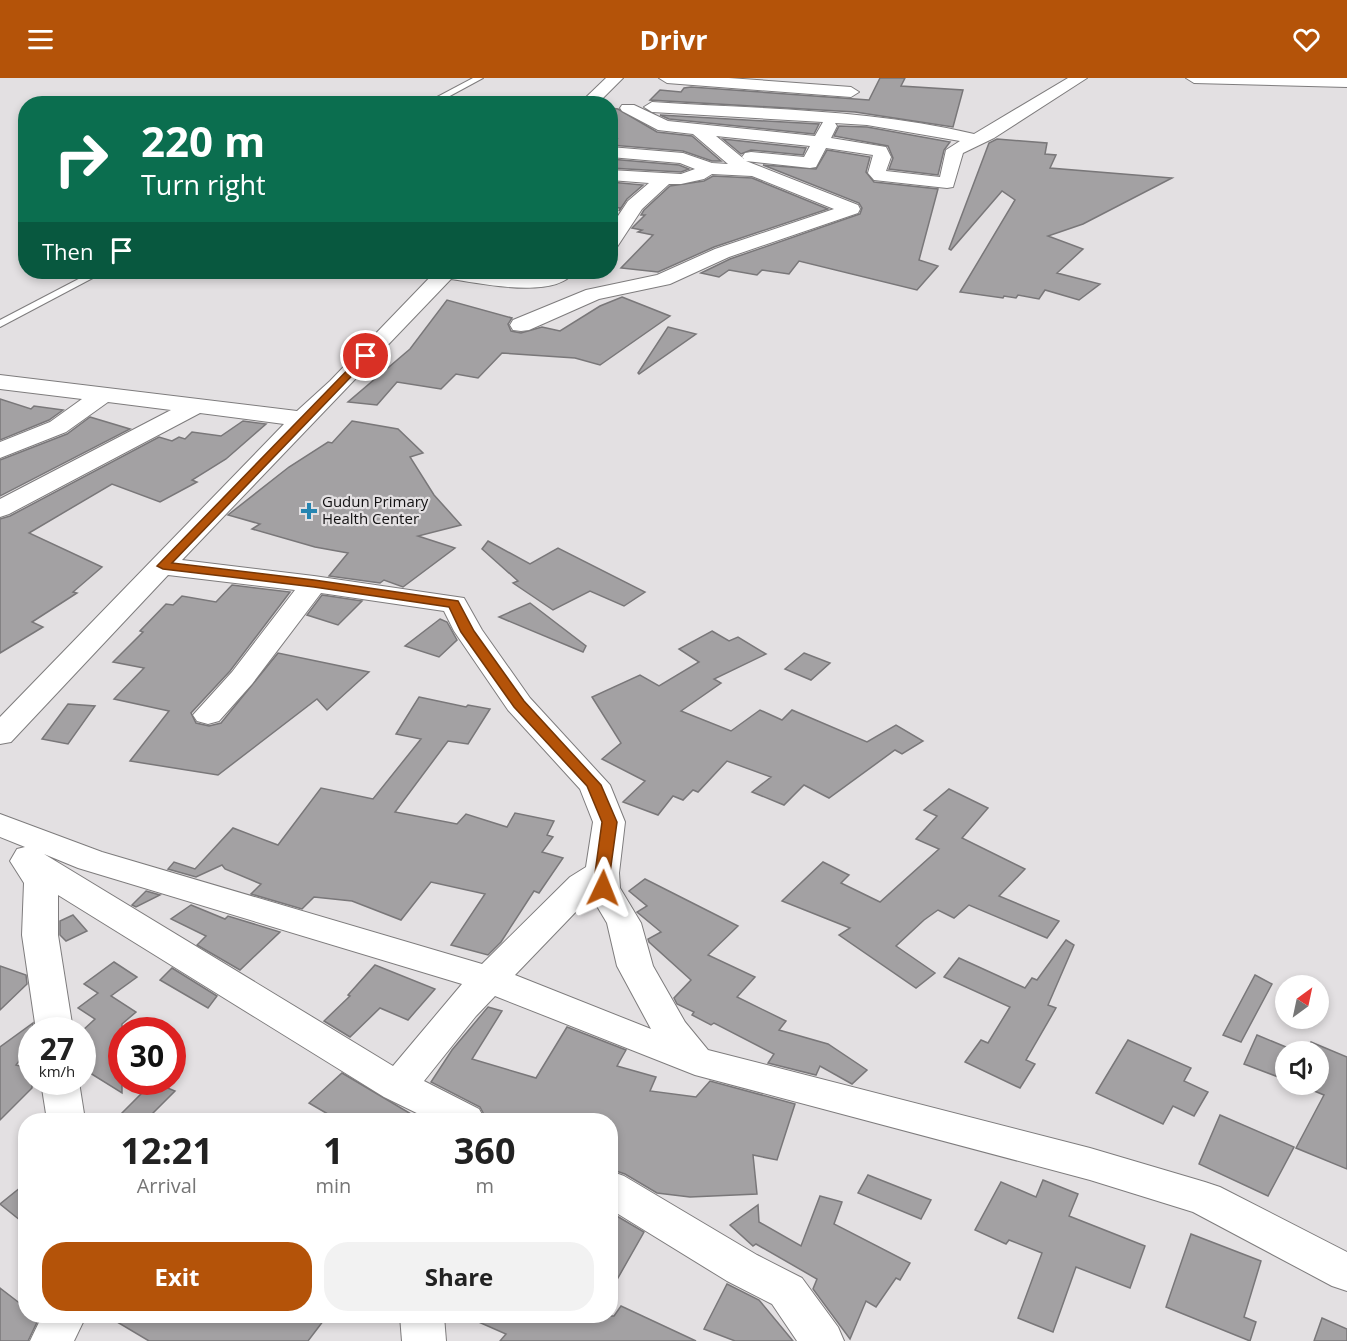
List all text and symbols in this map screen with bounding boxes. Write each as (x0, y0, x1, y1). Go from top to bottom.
text: Drivr (639, 21, 708, 58)
icon: menu (24, 23, 57, 56)
icon: heart (1290, 23, 1323, 56)
text: 220 m (141, 112, 265, 169)
icon: right (42, 120, 120, 198)
text: Turn right (141, 166, 266, 203)
icon: arrive (105, 234, 138, 267)
text: Then (42, 236, 93, 266)
pin (340, 330, 391, 381)
icon: arrive (349, 339, 382, 372)
place label: Gudun Primary Health Center (322, 491, 429, 528)
marker: Gudun Primary Health Center (300, 502, 318, 520)
position arrow (571, 856, 635, 920)
north arrow (1275, 975, 1329, 1029)
map controls (1275, 975, 1329, 1095)
speed limit sign: 30 (108, 1017, 186, 1095)
text: 27 (40, 1028, 74, 1069)
button: sound (1275, 1041, 1329, 1095)
text: km/h (39, 1061, 75, 1081)
text: 12:21 (120, 1126, 213, 1175)
text: 1 (323, 1126, 344, 1175)
text: 360 (454, 1126, 516, 1175)
text: Arrival (137, 1172, 197, 1199)
text: min (315, 1172, 351, 1199)
text: m (475, 1172, 494, 1199)
button: Exit (42, 1242, 312, 1311)
button: Share (324, 1242, 594, 1311)

